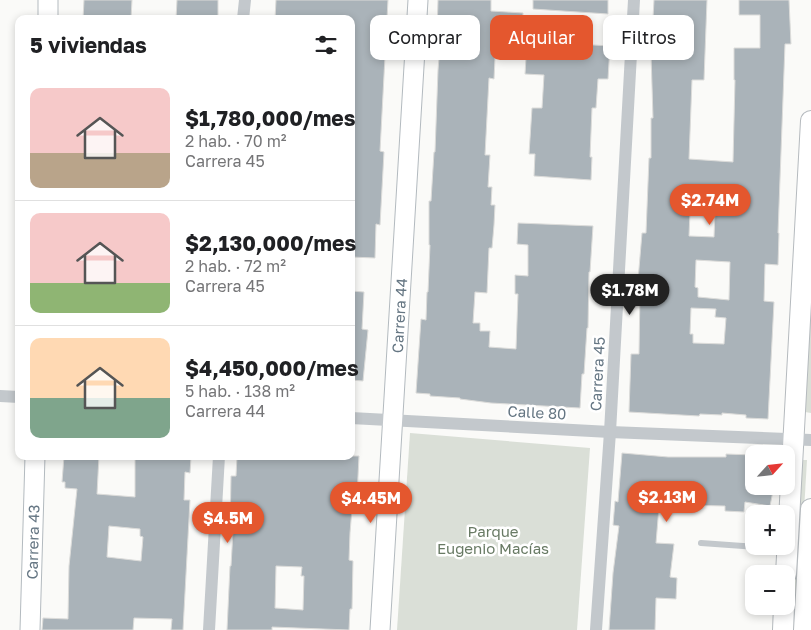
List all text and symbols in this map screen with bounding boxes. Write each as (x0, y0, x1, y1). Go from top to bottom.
chip: Comprar (370, 15, 480, 60)
chip: Alquilar (490, 15, 593, 60)
chip: Filtros (603, 15, 694, 60)
icon: filters (312, 31, 340, 59)
text: 5 viviendas (30, 32, 147, 58)
text: $1,780,000/mes (185, 105, 355, 131)
icon: home (70, 108, 130, 168)
text: 2 hab. · 70 m² (185, 131, 287, 151)
text: Carrera 45 (185, 151, 265, 171)
pin: $2.74M (669, 184, 751, 226)
text: $2.74M (681, 190, 739, 210)
text: $2,130,000/mes (185, 230, 356, 256)
icon: home (70, 233, 130, 293)
text: 2 hab. · 72 m² (185, 256, 286, 276)
pin: $1.78M (589, 274, 671, 316)
text: Carrera 45 (185, 276, 265, 296)
street label: Carrera 44 (388, 277, 410, 354)
text: $1.78M (601, 280, 659, 300)
street label: Carrera 45 (586, 336, 608, 412)
text: $4,450,000/mes (185, 355, 359, 381)
icon: home (70, 358, 130, 418)
text: 5 hab. · 138 m² (185, 381, 295, 401)
text: Carrera 44 (185, 401, 265, 421)
street label: Calle 80 (507, 401, 567, 423)
north arrow (745, 445, 795, 495)
map controls (745, 445, 795, 615)
pin: $2.13M (626, 480, 708, 523)
pin: $4.45M (330, 482, 412, 524)
text: $2.13M (638, 487, 696, 507)
text: $4.45M (341, 488, 401, 508)
pin: $4.5M (193, 502, 263, 544)
street label: Carrera 43 (22, 504, 43, 580)
button: + (745, 505, 795, 555)
text: $4.5M (203, 508, 253, 528)
park label: Parque Eugenio Macías (437, 522, 549, 557)
button: − (745, 565, 795, 615)

